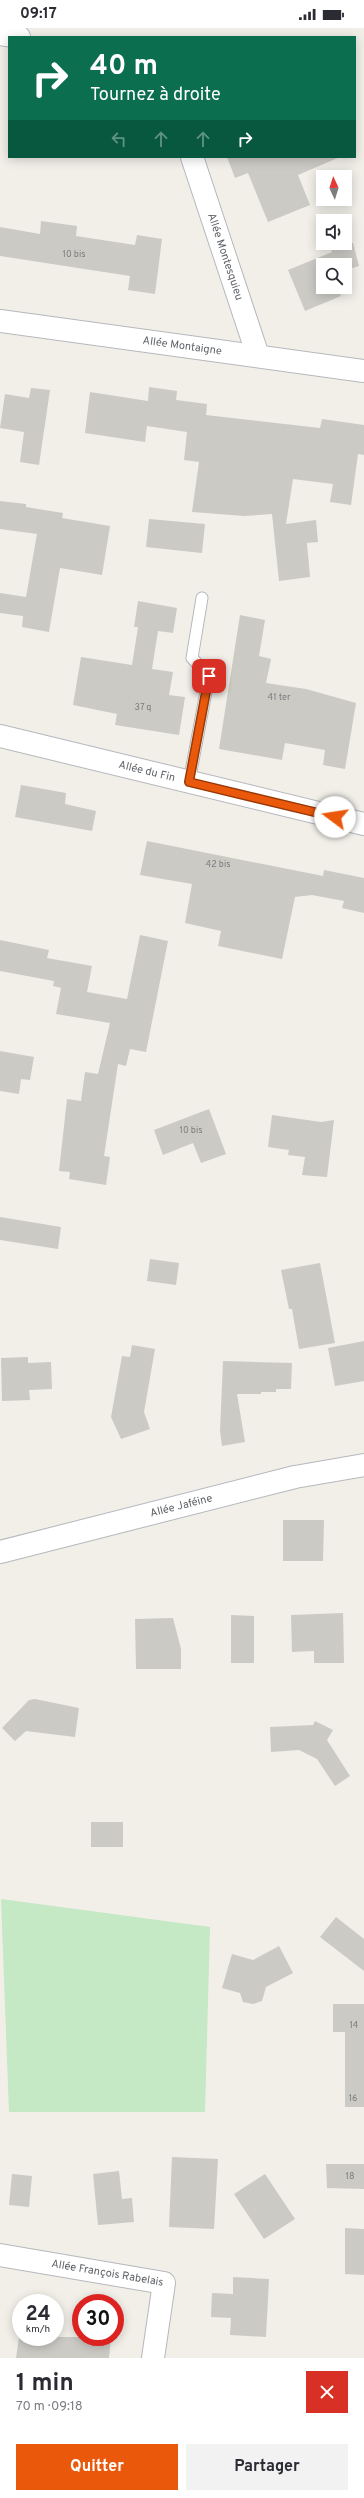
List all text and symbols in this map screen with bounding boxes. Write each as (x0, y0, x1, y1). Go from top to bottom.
text: 09:17 (20, 5, 57, 24)
text: 40 m (90, 49, 158, 85)
icon: right (24, 52, 76, 104)
text: Tournez à droite (90, 84, 221, 107)
icon: left (108, 128, 130, 150)
icon: ahead (150, 128, 172, 150)
icon: ahead (192, 128, 214, 150)
icon: right (234, 128, 256, 150)
north arrow (316, 170, 352, 206)
map controls (316, 170, 352, 294)
street label: Allée Montesquieu (204, 211, 246, 302)
button: sound (316, 214, 352, 250)
house number: 10 bis (63, 249, 85, 260)
button: search (316, 258, 352, 294)
street label: Allée Montaigne (142, 334, 223, 358)
pin (192, 659, 226, 693)
icon: arrive (198, 665, 220, 687)
house number: 41 ter (268, 692, 291, 703)
house number: 37 q (135, 702, 151, 713)
street label: Allée du Fin (117, 758, 177, 785)
position arrow (314, 796, 356, 838)
house number: 42 bis (206, 859, 230, 870)
house number: 10 bis (180, 1125, 202, 1136)
street label: Allée Jaféine (149, 1491, 214, 1521)
house number: 14 (350, 2020, 359, 2031)
house number: 16 (349, 2093, 357, 2104)
house number: 18 (346, 2171, 354, 2182)
street label: Allée François Rabelais (50, 2257, 165, 2290)
speed limit sign: 30 (72, 2294, 124, 2346)
text: 24 (25, 2302, 51, 2328)
text: km/h (26, 2323, 50, 2336)
text: 1 min (16, 2369, 74, 2399)
button: close (306, 2371, 348, 2413)
text: 70 m · 09:18 (16, 2399, 83, 2415)
button: Quitter (16, 2444, 178, 2490)
button: Partager (186, 2444, 348, 2490)

